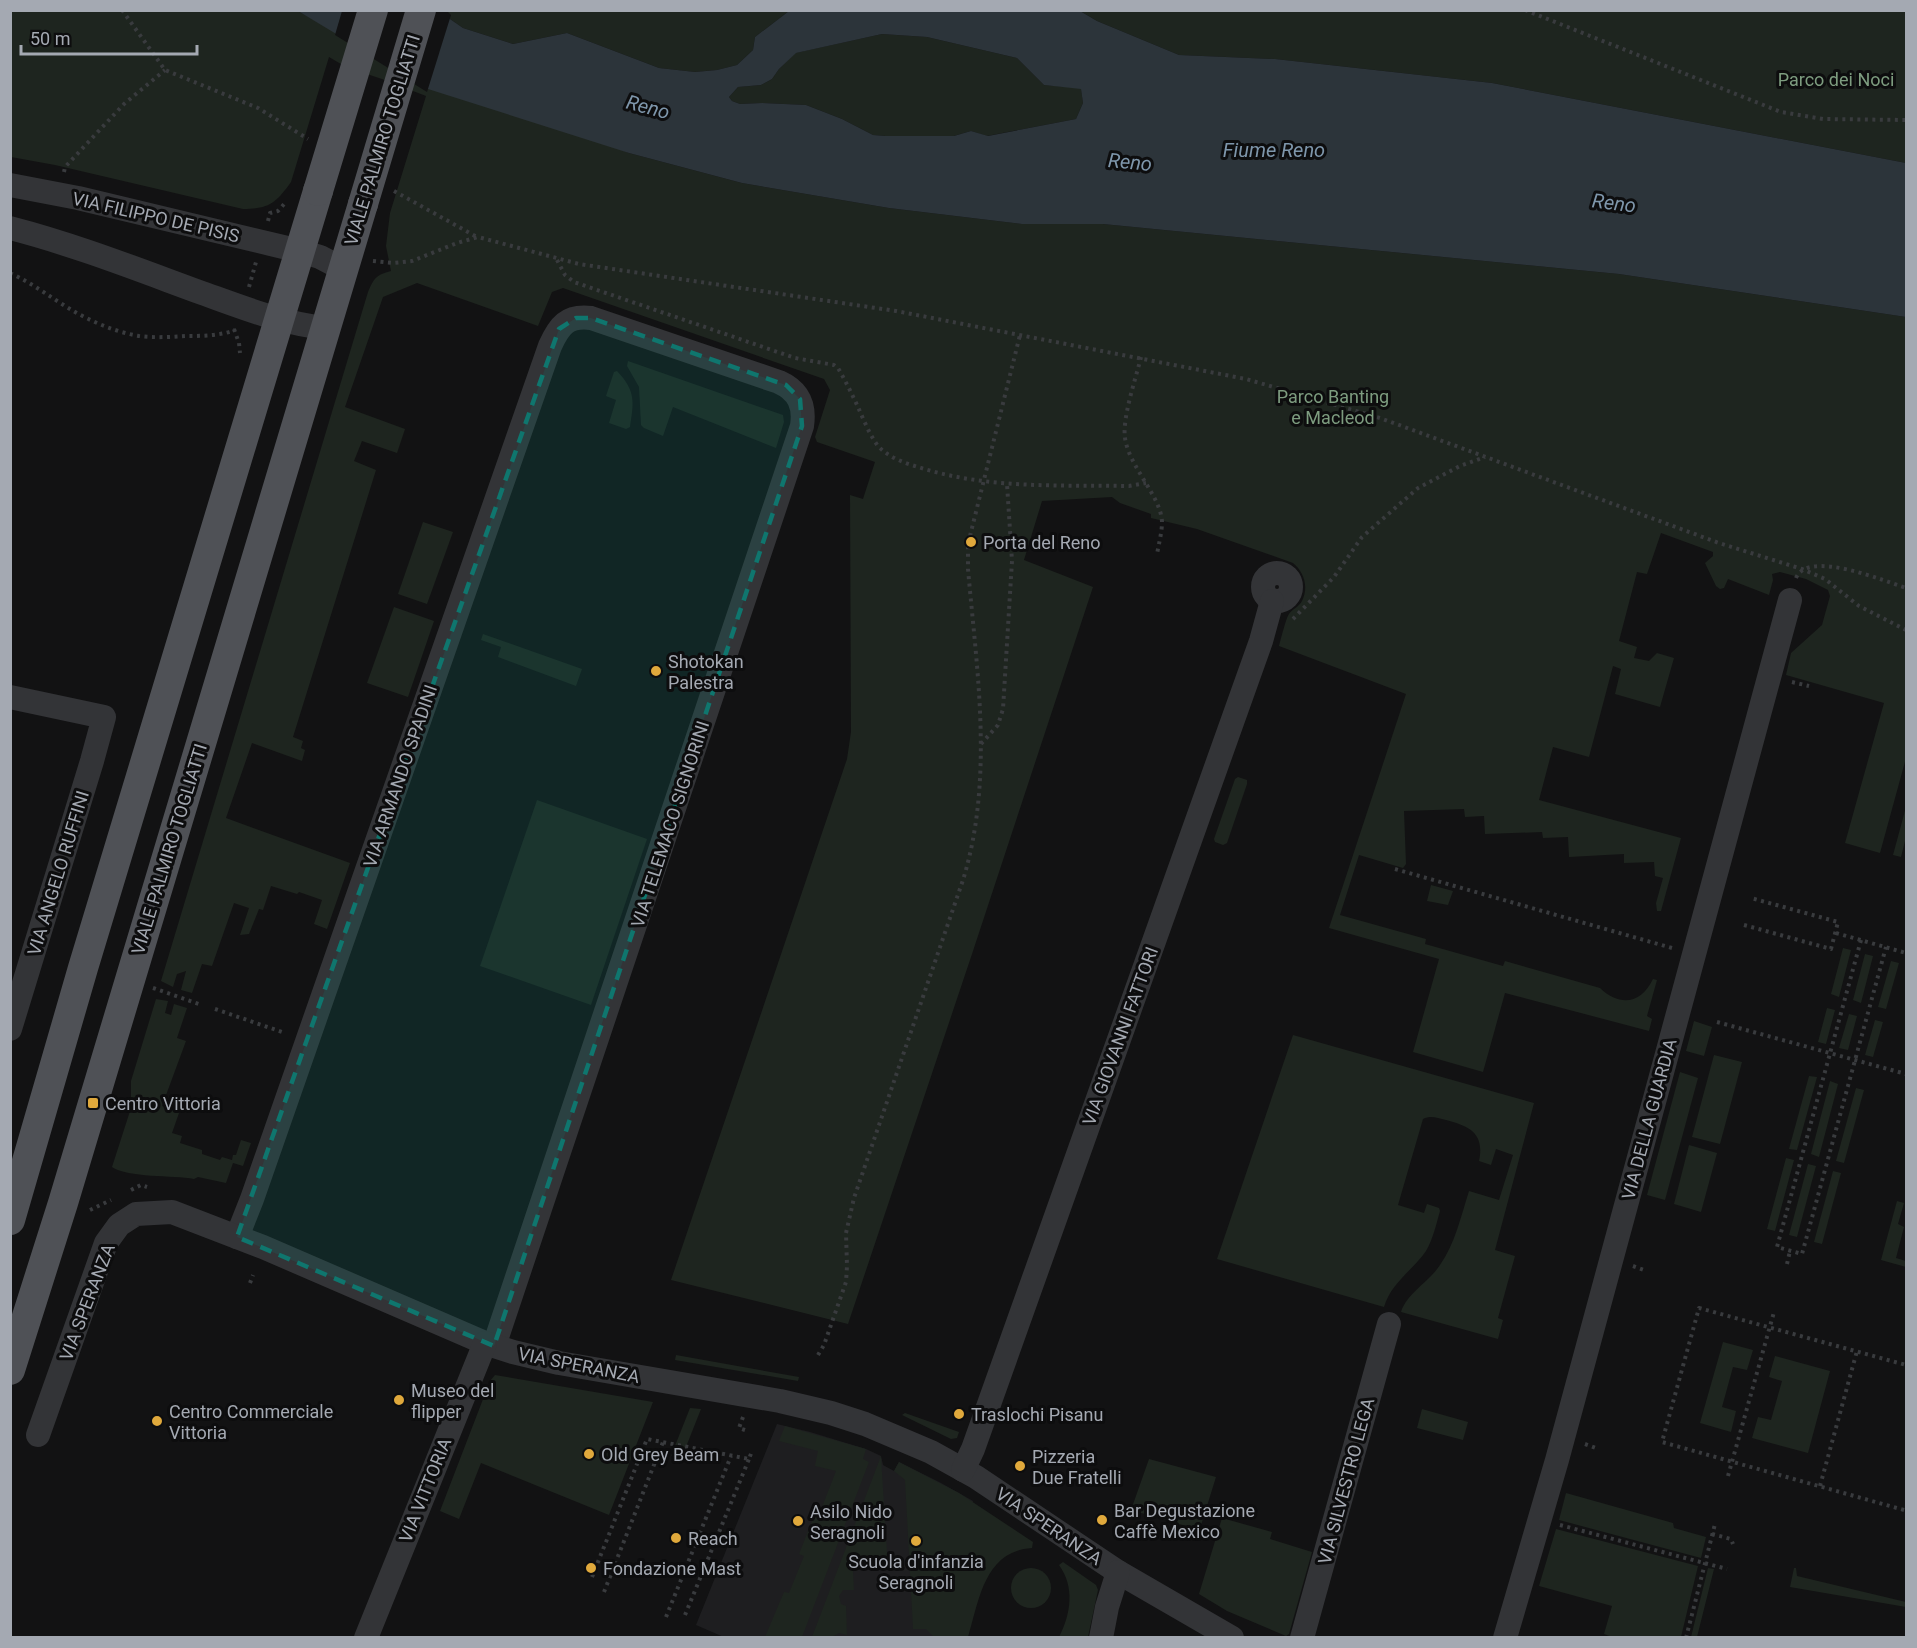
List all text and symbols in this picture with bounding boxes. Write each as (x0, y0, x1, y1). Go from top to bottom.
scale bar (21, 18, 196, 56)
text: 50 m (30, 28, 70, 49)
street label: VIALE PALMIRO TOGLIATTI (340, 32, 424, 248)
park label: Parco dei Noci (1778, 69, 1894, 90)
water label: Reno (624, 90, 672, 124)
water label: Fiume Reno (1223, 138, 1325, 162)
water label: Reno (1107, 148, 1153, 176)
street label: VIA FILIPPO DE PISIS (70, 188, 242, 247)
water label: Reno (1591, 188, 1637, 218)
park label: Parco Banting e Macleod (1277, 386, 1389, 428)
place label: Porta del Reno (983, 532, 1101, 553)
marker: Porta del Reno (964, 535, 978, 549)
place label: Shotokan Palestra (668, 651, 744, 693)
marker: Shotokan Palestra (649, 664, 663, 678)
street label: VIA ARMANDO SPADINI (359, 682, 441, 870)
street label: VIA TELEMACO SIGNORINI (627, 718, 713, 930)
street label: VIALE PALMIRO TOGLIATTI (127, 741, 211, 957)
street label: VIA ANGELO RUFFINI (23, 788, 93, 958)
street label: VIA GIOVANNI FATTORI (1078, 944, 1162, 1128)
street label: VIA DELLA GUARDIA (1617, 1036, 1681, 1202)
place label: Centro Vittoria (105, 1093, 221, 1114)
marker: Centro Vittoria (86, 1096, 100, 1110)
street label: VIA SPERANZA (55, 1240, 119, 1363)
street label: VIA SPERANZA (516, 1343, 642, 1387)
place label: Museo del flipper (411, 1380, 494, 1422)
marker: Museo del flipper (392, 1393, 406, 1407)
street label: VIA SILVESTRO LEGA (1314, 1395, 1378, 1567)
place label: Centro Commerciale Vittoria (169, 1401, 333, 1443)
place label: Traslochi Pisanu (971, 1404, 1103, 1425)
marker: Traslochi Pisanu (952, 1407, 966, 1421)
marker: Centro Commerciale Vittoria (150, 1414, 164, 1428)
street label: VIA VITTORIA (395, 1435, 456, 1545)
place label: Old Grey Beam (601, 1444, 719, 1465)
place label: Pizzeria Due Fratelli (1032, 1446, 1122, 1488)
marker: Old Grey Beam (582, 1447, 596, 1461)
marker: Pizzeria Due Fratelli (1013, 1459, 1027, 1473)
street label: VIA SPERANZA (992, 1483, 1106, 1569)
place label: Bar Degustazione Caffè Mexico (1114, 1500, 1255, 1542)
place label: Asilo Nido Seragnoli (810, 1501, 892, 1543)
marker: Bar Degustazione Caffè Mexico (1095, 1513, 1109, 1527)
marker: Asilo Nido Seragnoli (791, 1514, 805, 1528)
place label: Reach (688, 1528, 738, 1549)
marker: Reach (669, 1531, 683, 1545)
marker: Scuola d'infanzia Seragnoli (909, 1534, 923, 1548)
place label: Scuola d'infanzia Seragnoli (848, 1551, 984, 1593)
place label: Fondazione Mast (603, 1558, 741, 1579)
marker: Fondazione Mast (584, 1561, 598, 1575)

